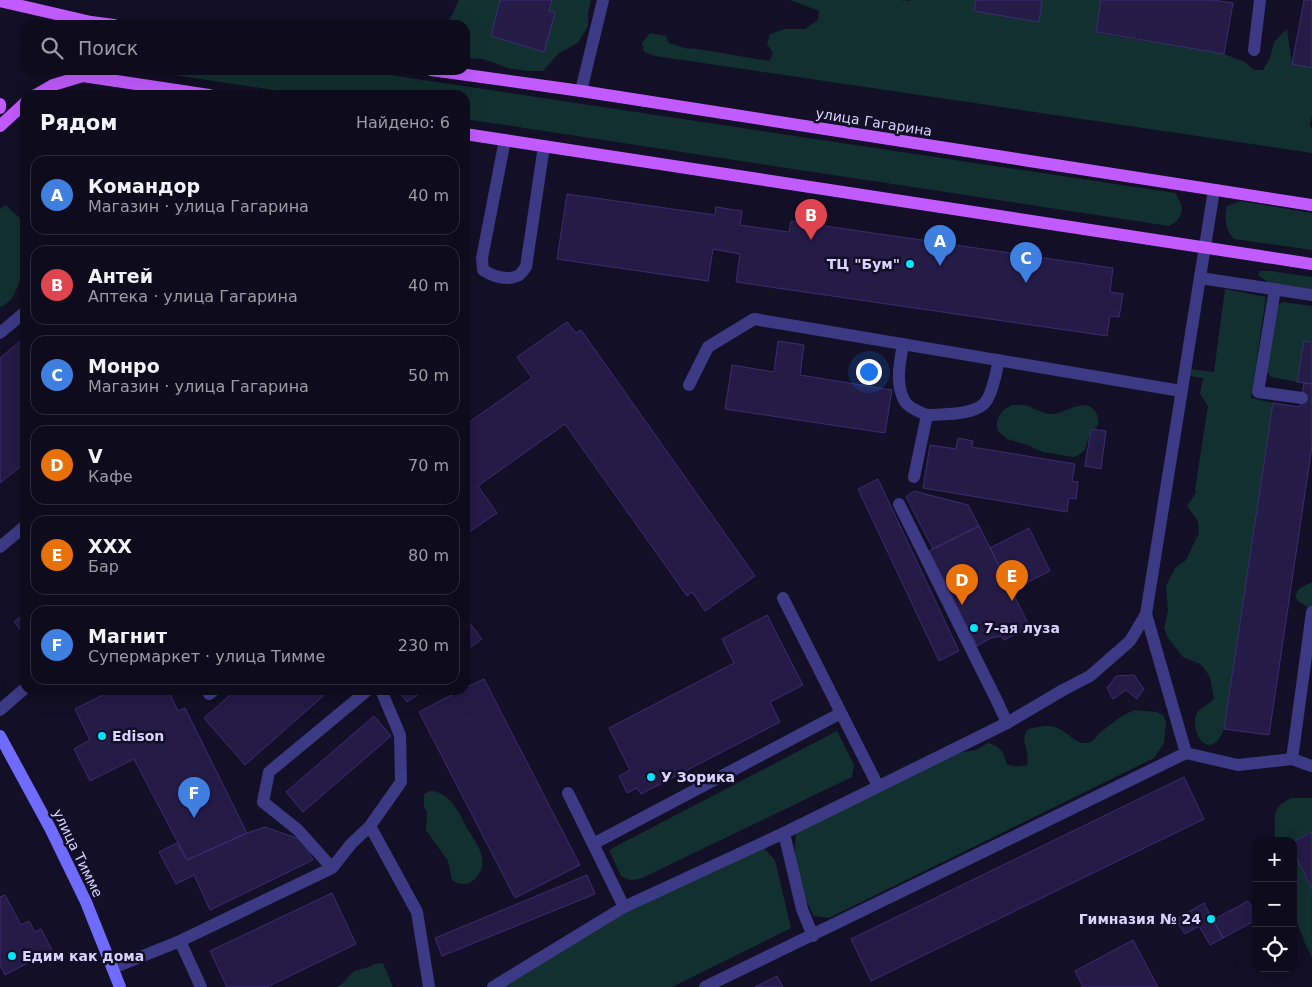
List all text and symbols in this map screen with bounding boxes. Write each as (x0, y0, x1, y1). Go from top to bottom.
search box (20, 20, 470, 75)
icon: search (38, 34, 66, 62)
text: Поиск (78, 37, 138, 59)
street label: улица Гагарина (815, 105, 933, 139)
text: Рядом (40, 111, 117, 135)
text: Найдено: 6 (356, 113, 450, 132)
text: Командор (88, 175, 200, 197)
text: A (51, 186, 63, 205)
text: 40 m (408, 186, 449, 205)
text: Магазин · улица Гагарина (88, 197, 309, 216)
pin: B (795, 199, 827, 240)
pin: A (924, 225, 956, 266)
pin: C (1010, 242, 1042, 283)
place label: ТЦ "Бум" (827, 256, 900, 272)
marker: ТЦ "Бум" (904, 258, 916, 270)
text: Антей (88, 265, 153, 287)
text: B (51, 276, 63, 295)
text: 40 m (408, 276, 449, 295)
text: Аптека · улица Гагарина (88, 287, 298, 306)
text: Монро (88, 355, 160, 377)
your location (856, 359, 882, 385)
text: C (51, 366, 63, 385)
text: 50 m (408, 366, 449, 385)
text: Магазин · улица Гагарина (88, 377, 309, 396)
text: V (88, 445, 103, 467)
text: D (50, 456, 64, 475)
text: 70 m (408, 456, 449, 475)
text: Кафе (88, 467, 133, 486)
text: XXX (88, 535, 132, 557)
text: E (52, 546, 62, 565)
text: 80 m (408, 546, 449, 565)
text: Бар (88, 557, 119, 576)
pin: E (996, 560, 1028, 601)
pin: D (946, 564, 978, 605)
place label: 7-ая луза (984, 620, 1060, 636)
marker: 7-ая луза (968, 622, 980, 634)
text: Магнит (88, 625, 167, 647)
text: F (52, 636, 62, 655)
text: 230 m (398, 636, 449, 655)
text: Супермаркет · улица Тимме (88, 647, 325, 666)
place label: Edison (112, 728, 164, 744)
marker: Edison (96, 730, 108, 742)
place label: У Зорика (661, 769, 735, 785)
marker: У Зорика (645, 771, 657, 783)
pin: F (178, 777, 210, 818)
street label: улица Тимме (50, 806, 106, 900)
map controls (1252, 837, 1297, 972)
button: + (1252, 837, 1297, 882)
button: − (1252, 882, 1297, 927)
place label: Гимназия № 24 (1079, 911, 1201, 927)
marker: Гимназия № 24 (1205, 913, 1217, 925)
button: locate (1252, 927, 1297, 972)
place label: Едим как дома (22, 948, 144, 964)
marker: Едим как дома (6, 950, 18, 962)

